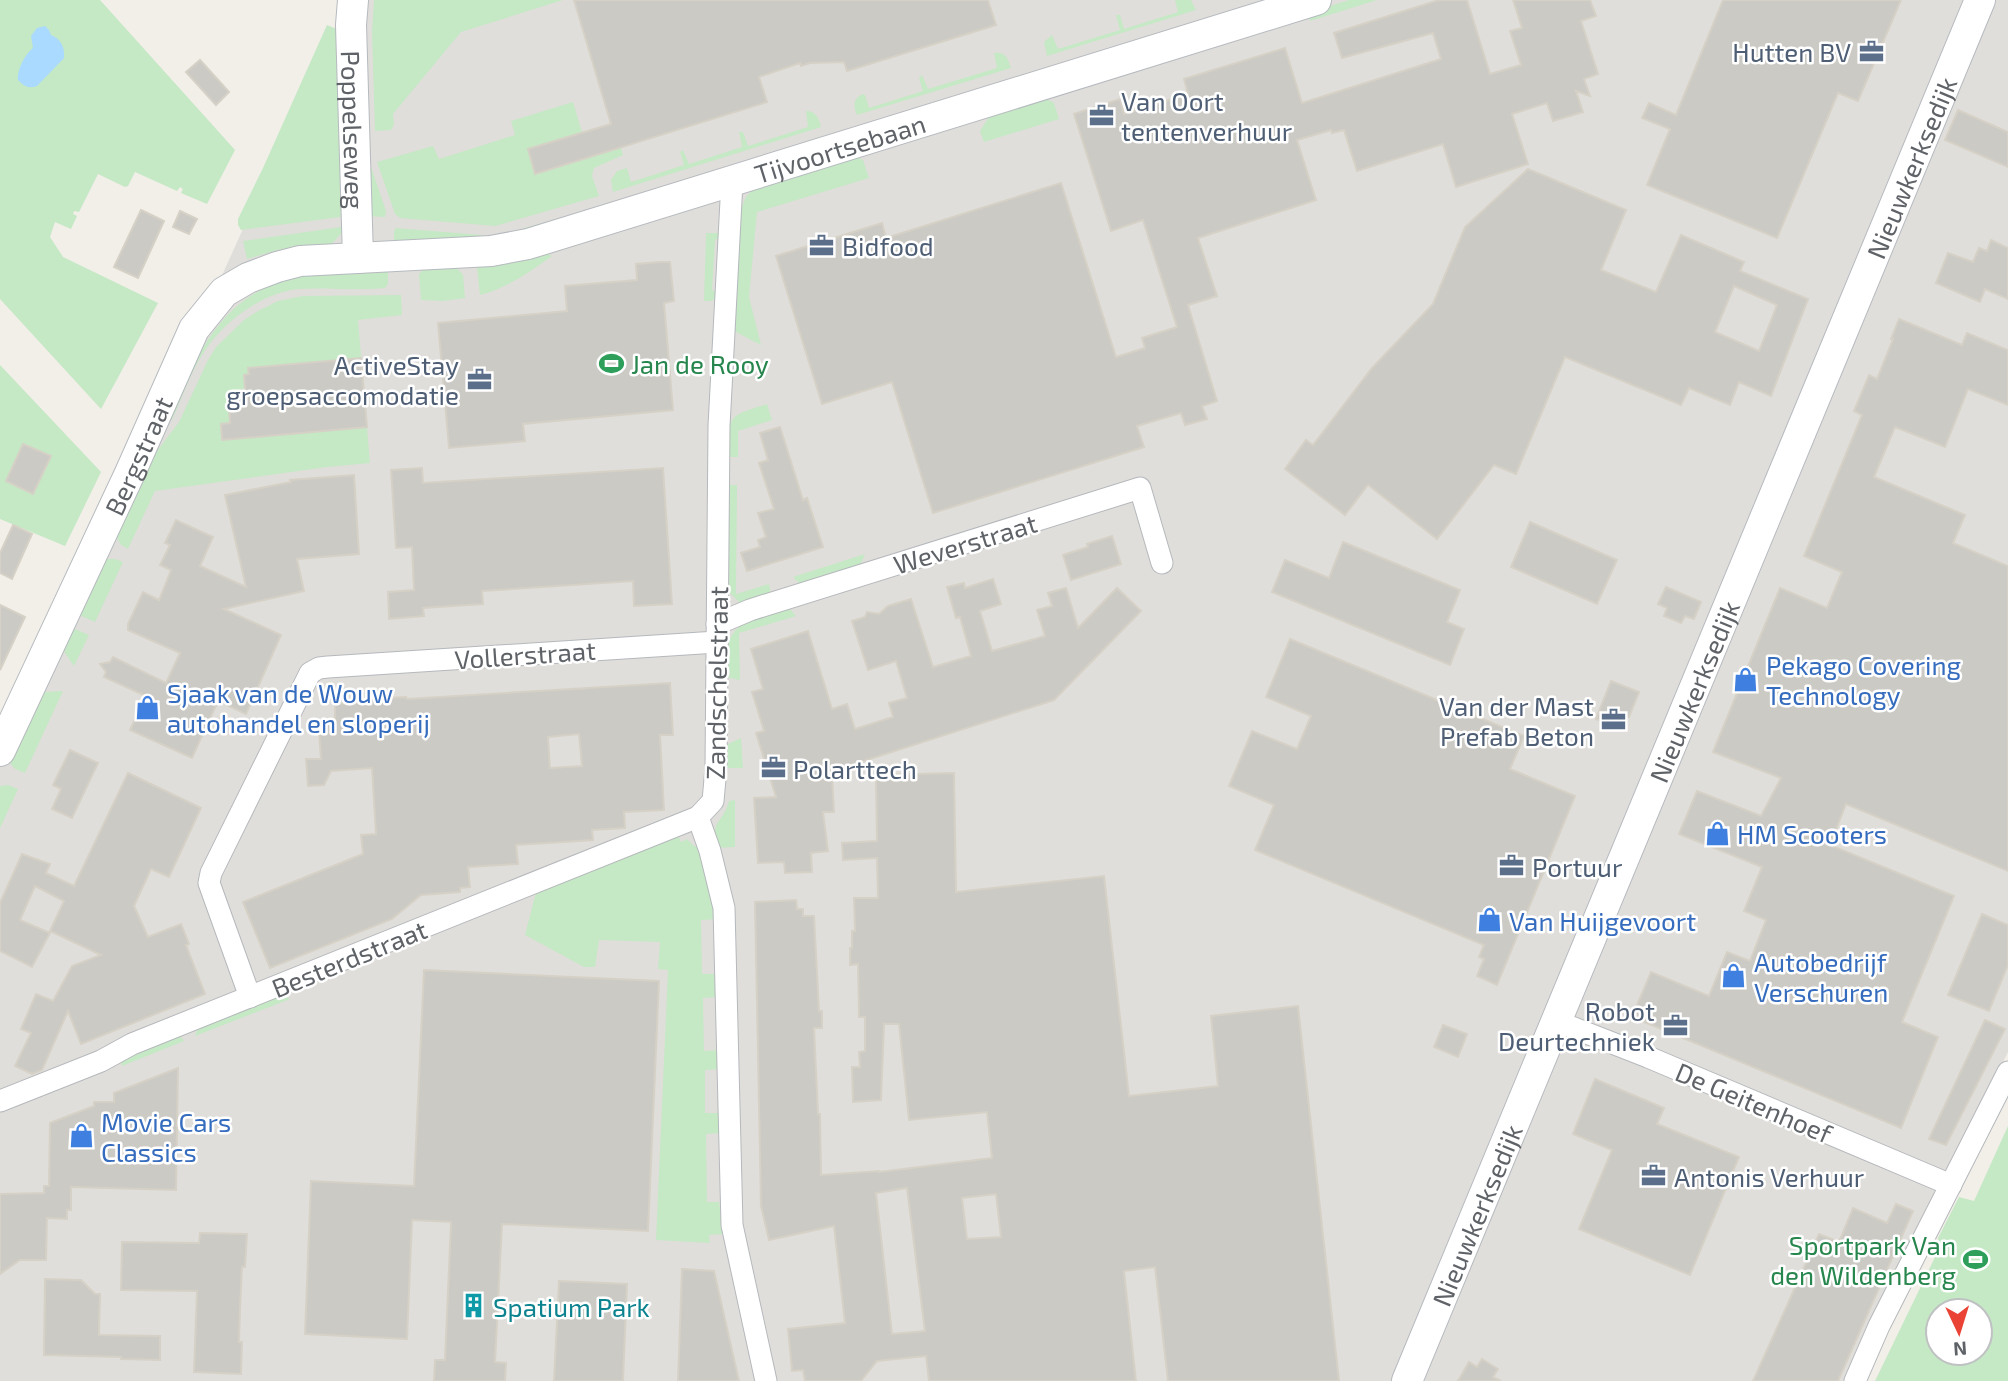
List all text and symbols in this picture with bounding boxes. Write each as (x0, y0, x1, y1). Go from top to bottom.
place label: Hutten BV (1732, 36, 1851, 67)
office icon: Hutten BV (1857, 37, 1885, 65)
street label: Poppelseweg (336, 50, 372, 210)
street label: Nieuwkerksedijk (1859, 72, 1962, 263)
place label: Van Oort tentenverhuur (1121, 85, 1292, 146)
office icon: Van Oort tentenverhuur (1087, 101, 1115, 129)
street label: Tijvoortsebaan (751, 106, 929, 188)
place label: Bidfood (842, 230, 934, 261)
office icon: Bidfood (808, 231, 836, 259)
place label: Jan de Rooy (631, 348, 769, 379)
place label: ActiveStay groepsaccomodatie (226, 349, 459, 410)
sports icon: Jan de Rooy (597, 349, 625, 377)
office icon: ActiveStay groepsaccomodatie (465, 365, 493, 393)
street label: Bergstraat (97, 391, 178, 520)
street label: Weverstraat (890, 507, 1040, 579)
street label: Zandschelstraat (699, 586, 733, 780)
street label: Nieuwkerksedijk (1642, 596, 1745, 786)
street label: Vollerstraat (453, 634, 597, 674)
place label: Pekago Covering Technology (1766, 649, 1961, 710)
shop icon: Pekago Covering Technology (1732, 665, 1760, 693)
place label: Sjaak van de Wouw autohandel en sloperij (167, 677, 430, 738)
place label: Van der Mast Prefab Beton (1439, 690, 1594, 751)
shop icon: Sjaak van de Wouw autohandel en sloperij (133, 693, 161, 721)
office icon: Van der Mast Prefab Beton (1600, 706, 1628, 734)
place label: Polarttech (793, 753, 917, 784)
office icon: Polarttech (759, 754, 787, 782)
place label: HM Scooters (1737, 818, 1887, 849)
shop icon: HM Scooters (1703, 819, 1731, 847)
place label: Portuur (1532, 851, 1622, 882)
office icon: Portuur (1498, 852, 1526, 880)
place label: Van Huijgevoort (1509, 905, 1696, 936)
shop icon: Van Huijgevoort (1475, 906, 1503, 934)
street label: Besterdstraat (267, 913, 431, 1003)
place label: Autobedrijf Verschuren (1754, 946, 1888, 1007)
shop icon: Autobedrijf Verschuren (1720, 962, 1748, 990)
place label: Robot Deurtechniek (1498, 995, 1655, 1056)
office icon: Robot Deurtechniek (1661, 1011, 1689, 1039)
street label: De Geitenhoef (1671, 1055, 1838, 1149)
place label: Movie Cars Classics (101, 1106, 231, 1167)
street label: Nieuwkerksedijk (1425, 1119, 1527, 1310)
shop icon: Movie Cars Classics (67, 1122, 95, 1150)
place label: Antonis Verhuur (1674, 1161, 1864, 1192)
office icon: Antonis Verhuur (1640, 1162, 1668, 1190)
place label: Sportpark Van den Wildenberg (1770, 1229, 1956, 1290)
sports icon: Sportpark Van den Wildenberg (1962, 1245, 1990, 1273)
place label: Spatium Park (493, 1291, 650, 1322)
building icon: Spatium Park (459, 1292, 487, 1320)
north arrow (1924, 1297, 1994, 1367)
text: N (1953, 1338, 1968, 1361)

